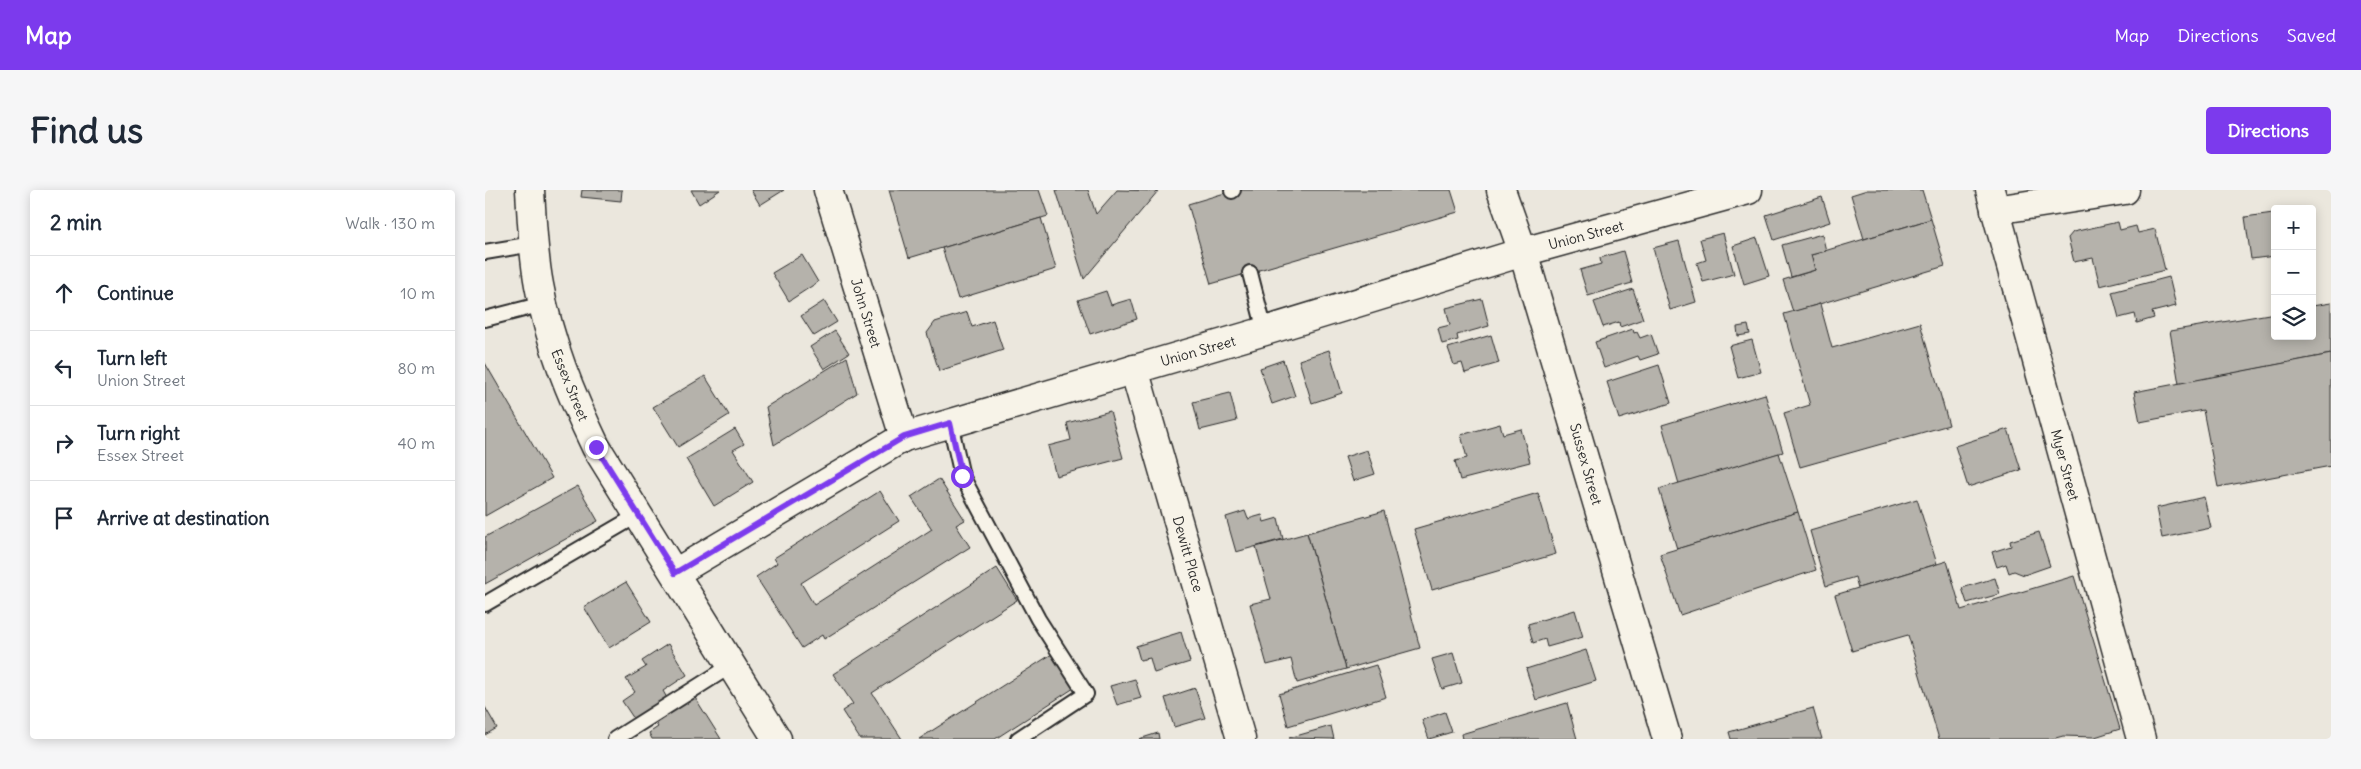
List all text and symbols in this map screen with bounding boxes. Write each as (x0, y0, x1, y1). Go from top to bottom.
text: Map (25, 20, 72, 50)
text: Map (2114, 24, 2149, 47)
text: Directions (2177, 24, 2259, 47)
text: Saved (2287, 24, 2336, 47)
button: Directions (2206, 107, 2331, 154)
text: Find us (30, 108, 143, 152)
map controls (2271, 205, 2316, 340)
button: + (2271, 205, 2316, 250)
text: 2 min (50, 209, 102, 236)
text: Walk · 130 m (345, 213, 435, 233)
street label: Union Street (1546, 216, 1626, 254)
button: − (2271, 250, 2316, 295)
street label: John Street (847, 276, 885, 350)
icon: ahead (50, 279, 78, 307)
text: Continue (97, 281, 174, 305)
text: 10 m (400, 283, 435, 303)
button: layers (2271, 295, 2316, 340)
street label: Union Street (1158, 332, 1238, 370)
text: Turn left (97, 346, 167, 370)
street label: Essex Street (547, 346, 593, 424)
icon: left (50, 354, 78, 382)
text: 80 m (397, 358, 435, 378)
text: Union Street (97, 370, 185, 390)
text: Turn right (97, 421, 180, 445)
street label: Sussex Street (1566, 421, 1606, 507)
street label: Myer Street (2047, 427, 2083, 503)
icon: right (50, 429, 78, 457)
text: 40 m (397, 433, 435, 453)
route end (585, 436, 608, 459)
text: Essex Street (97, 445, 184, 465)
route start (951, 465, 974, 488)
icon: arrive (50, 504, 78, 532)
text: Arrive at destination (97, 506, 270, 530)
street label: Dewitt Place (1169, 514, 1207, 594)

